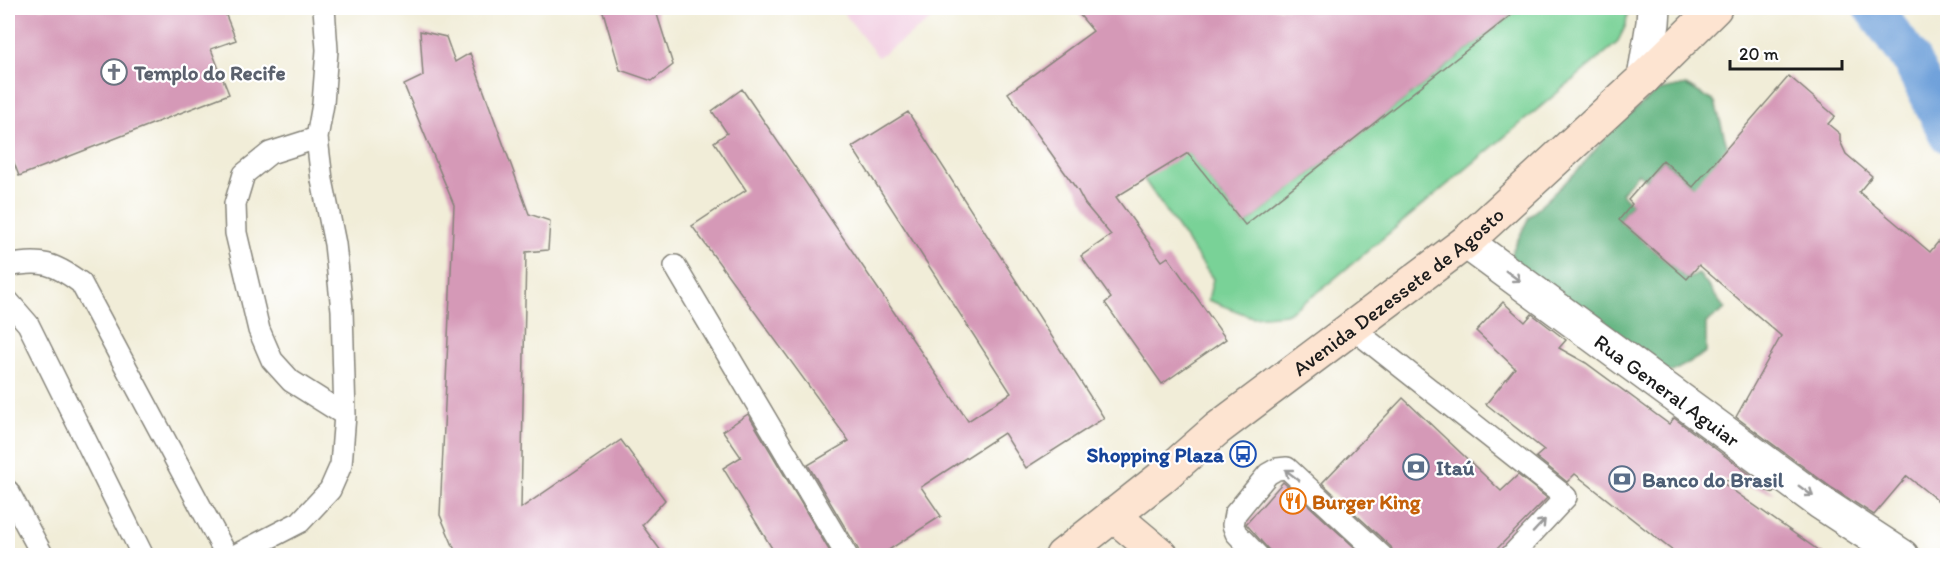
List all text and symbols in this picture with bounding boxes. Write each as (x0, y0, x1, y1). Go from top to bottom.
scale bar (1730, 33, 1842, 71)
text: 20 m (1739, 43, 1779, 65)
church icon: Templo do Recife (99, 57, 129, 87)
place label: Templo do Recife (133, 60, 286, 86)
street label: Avenida Dezessete de Agosto (1287, 201, 1509, 381)
one-way arrow (1505, 270, 1521, 282)
street label: Rua General Aguiar (1590, 328, 1745, 452)
bus stop icon: Shopping Plaza (1228, 439, 1258, 469)
place label: Shopping Plaza (1087, 442, 1225, 468)
bank icon: Itaú (1401, 452, 1431, 482)
place label: Itaú (1436, 455, 1475, 480)
bank icon: Banco do Brasil (1607, 464, 1637, 494)
place label: Banco do Brasil (1642, 467, 1785, 492)
one-way arrow (1284, 468, 1300, 481)
one-way arrow (1797, 485, 1813, 498)
restaurant icon: Burger King (1278, 486, 1308, 516)
place label: Burger King (1312, 489, 1421, 515)
one-way arrow (1531, 519, 1546, 534)

